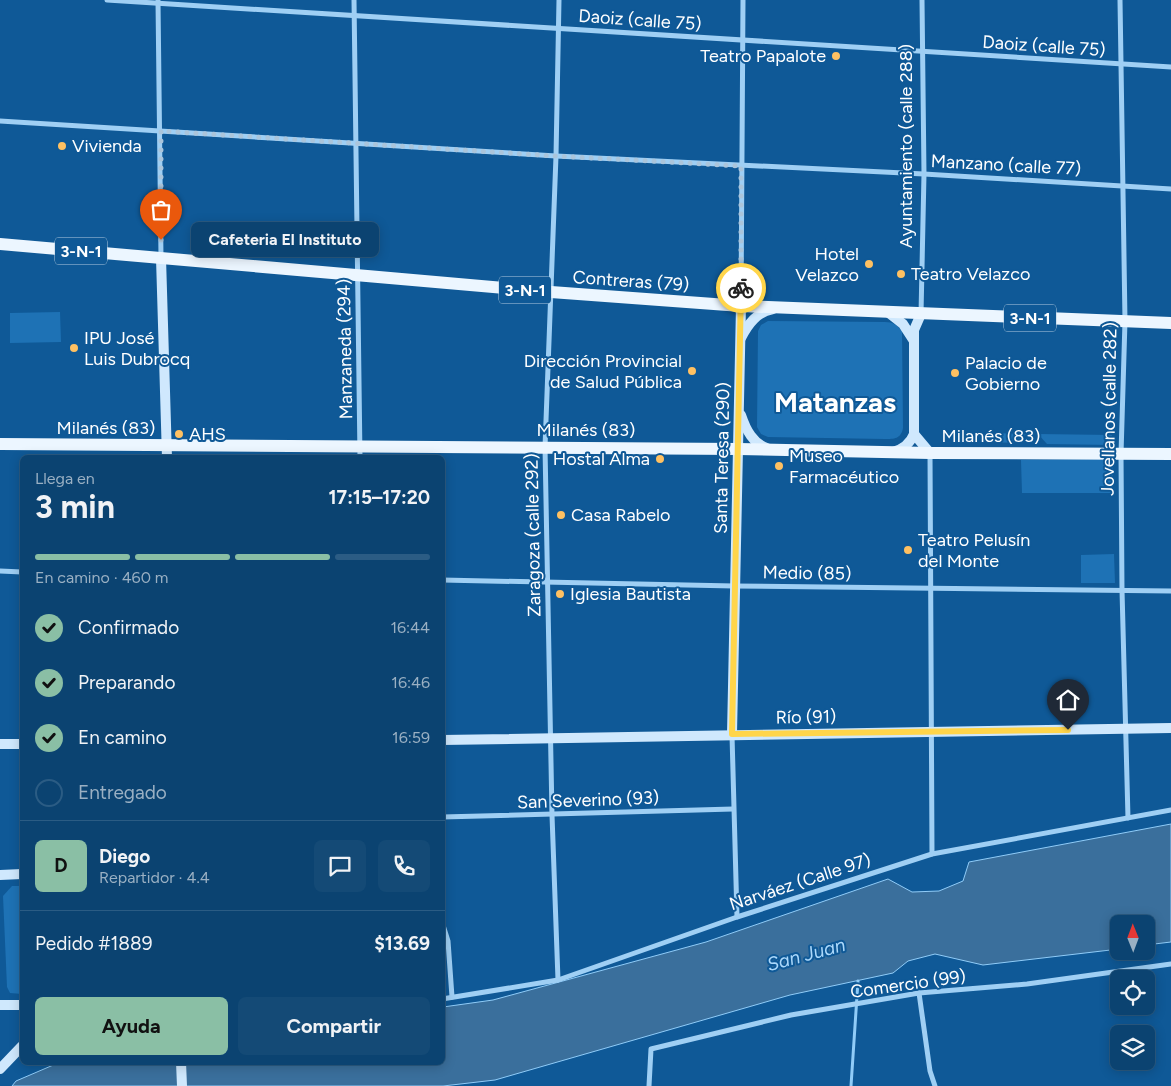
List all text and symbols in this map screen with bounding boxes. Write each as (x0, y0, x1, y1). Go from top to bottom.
street label: Daoiz (calle 75) (578, 5, 702, 35)
street label: Daoiz (calle 75) (982, 31, 1106, 61)
street label: Ayuntamiento (calle 288) (895, 44, 917, 248)
place label: Teatro Papalote (700, 45, 826, 67)
marker: Teatro Papalote (830, 50, 842, 62)
place label: Vivienda (72, 135, 142, 157)
marker: Vivienda (56, 140, 68, 152)
street label: Manzano (calle 77) (930, 150, 1082, 180)
pin (140, 189, 182, 240)
icon: bag (147, 196, 175, 224)
callout: Cafeteria El Instituto (191, 222, 378, 258)
text: Cafeteria El Instituto (209, 230, 361, 249)
road number: 3-N-1 (55, 238, 107, 264)
place label: Hotel Velazco (795, 243, 859, 286)
marker: Hotel Velazco (863, 258, 875, 270)
courier (716, 263, 766, 313)
place label: Teatro Velazco (911, 263, 1030, 285)
street label: Contreras (79) (572, 266, 690, 296)
marker: Teatro Velazco (895, 268, 907, 280)
icon: bike (727, 274, 755, 302)
road number: 3-N-1 (499, 276, 551, 304)
street label: Manzaneda (294) (333, 279, 357, 419)
road number: 3-N-1 (1004, 304, 1056, 332)
street label: Jovellanos (calle 282) (1096, 322, 1122, 496)
place label: IPU José Luis Dubrocq (84, 327, 190, 370)
marker: IPU José Luis Dubrocq (68, 342, 80, 354)
place label: Dirección Provincial de Salud Pública (524, 350, 682, 393)
place label: Palacio de Gobierno (965, 352, 1047, 395)
marker: Dirección Provincial de Salud Pública (686, 365, 698, 377)
marker: Palacio de Gobierno (949, 367, 961, 379)
street label: Santa Teresa (290) (710, 382, 734, 534)
district label: Matanzas (774, 385, 896, 419)
street label: Milanés (83) (57, 417, 155, 439)
street label: Milanés (83) (537, 419, 635, 441)
place label: AHS (189, 423, 226, 445)
street label: Milanés (83) (942, 425, 1040, 447)
marker: AHS (173, 428, 185, 440)
place label: Museo Farmacéutico (789, 445, 899, 488)
place label: Hostal Alma (553, 448, 650, 470)
street label: Zaragoza (calle 292) (521, 453, 545, 617)
marker: Hostal Alma (654, 453, 666, 465)
marker: Museo Farmacéutico (773, 460, 785, 472)
text: Llega en (35, 469, 95, 488)
text: 17:15–17:20 (329, 486, 430, 509)
text: 3 min (35, 488, 115, 526)
place label: Casa Rabelo (571, 504, 670, 526)
marker: Casa Rabelo (555, 509, 567, 521)
place label: Teatro Pelusín del Monte (918, 529, 1030, 572)
marker: Teatro Pelusín del Monte (902, 544, 914, 556)
street label: Medio (85) (762, 561, 852, 585)
text: En camino · 460 m (35, 568, 169, 587)
place label: Iglesia Bautista (570, 583, 691, 605)
marker: Iglesia Bautista (554, 588, 566, 600)
icon: check (35, 614, 63, 642)
text: Confirmado (78, 616, 179, 639)
text: 16:44 (390, 618, 430, 637)
icon: check (35, 669, 63, 697)
text: Preparando (78, 671, 176, 694)
text: 16:46 (391, 673, 430, 692)
pin (1047, 679, 1089, 730)
icon: home (1054, 686, 1082, 714)
street label: Río (91) (776, 705, 836, 729)
icon: check (35, 724, 63, 752)
text: En camino (78, 726, 167, 749)
text: 16:59 (392, 728, 430, 747)
text: Entregado (78, 781, 167, 804)
street label: San Severino (93) (517, 787, 659, 813)
button: chat (314, 840, 366, 892)
button: phone (378, 840, 430, 892)
text: Diego (99, 845, 150, 868)
street label: Narváez (Calle 97) (726, 849, 874, 915)
text: D (54, 854, 68, 877)
text: Repartidor · 4.4 (99, 868, 210, 887)
north arrow (1110, 915, 1155, 960)
map controls (1110, 915, 1155, 1070)
text: Pedido #1889 (35, 932, 152, 955)
text: $13.69 (374, 932, 430, 955)
water label: San Juan (764, 933, 848, 976)
street label: Comercio (99) (849, 965, 967, 1003)
button: locate (1110, 970, 1155, 1015)
button: Ayuda (35, 997, 228, 1055)
button: Compartir (238, 997, 430, 1055)
button: layers (1110, 1025, 1155, 1070)

